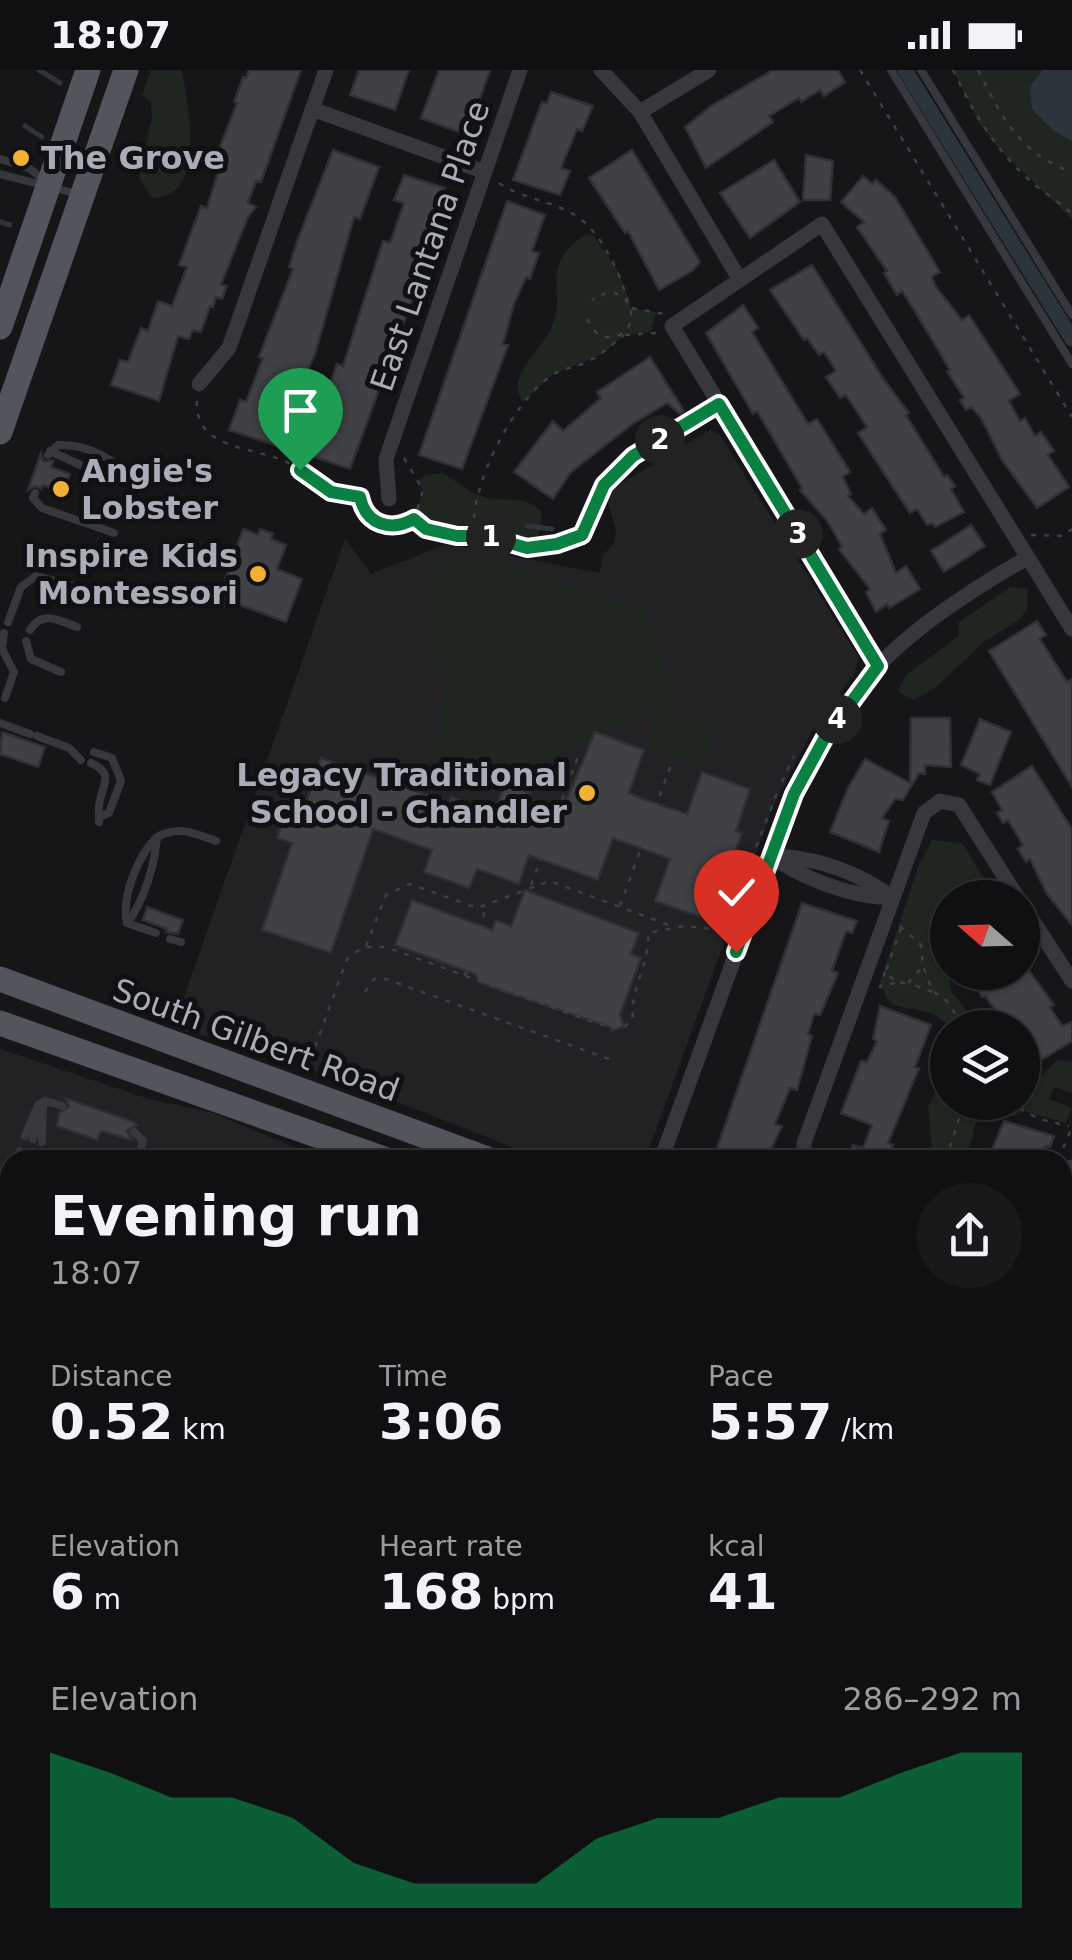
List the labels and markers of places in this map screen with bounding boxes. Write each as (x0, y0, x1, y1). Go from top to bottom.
place label: The Grove (41, 139, 225, 177)
marker: The Grove (10, 147, 32, 169)
pin (258, 368, 343, 471)
pin: 2 (635, 415, 685, 465)
place label: Angie's Lobster (81, 452, 218, 527)
marker: Angie's Lobster (50, 478, 72, 500)
pin: 3 (773, 509, 823, 559)
pin: 1 (466, 512, 516, 562)
place label: Inspire Kids Montessori (24, 537, 238, 612)
marker: Inspire Kids Montessori (247, 563, 269, 585)
pin: 4 (812, 694, 862, 744)
place label: Legacy Traditional School - Chandler (236, 756, 567, 831)
marker: Legacy Traditional School - Chandler (576, 782, 598, 804)
pin (694, 850, 779, 953)

